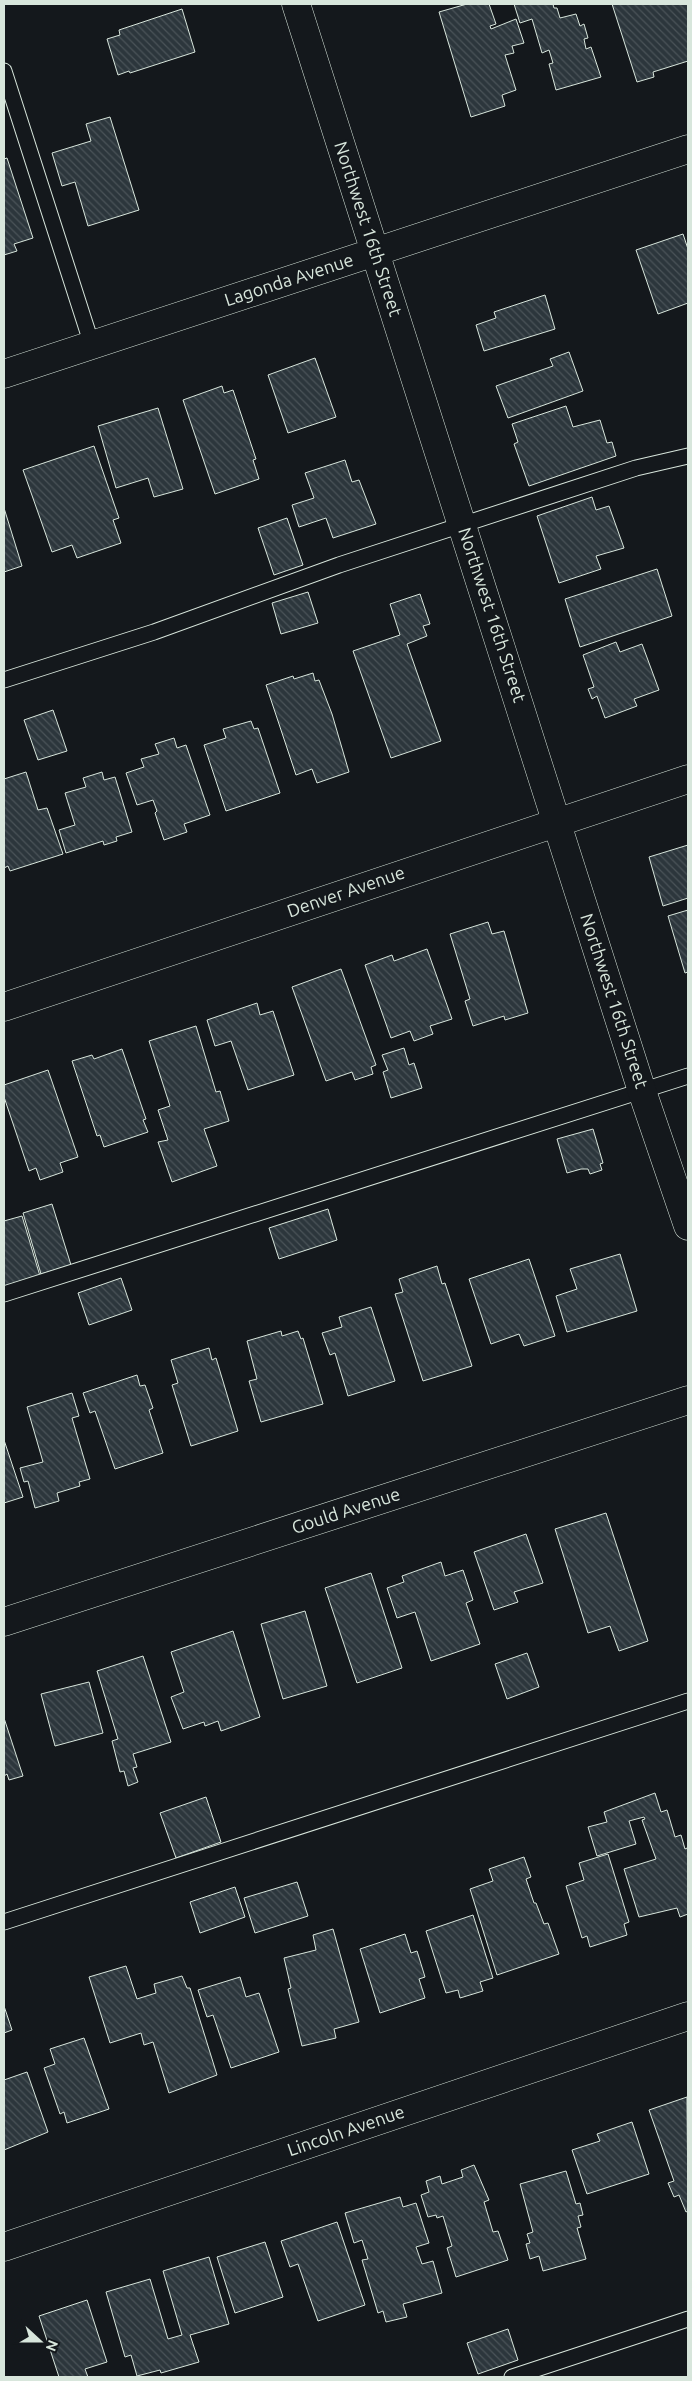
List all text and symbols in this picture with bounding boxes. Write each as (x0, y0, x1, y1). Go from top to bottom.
street label: Northwest 16th Street (331, 139, 407, 319)
street label: Lagonda Avenue (222, 249, 356, 309)
street label: Northwest 16th Street (455, 525, 531, 705)
street label: Denver Avenue (284, 862, 407, 921)
street label: Northwest 16th Street (577, 911, 653, 1091)
street label: Gould Avenue (289, 1483, 402, 1537)
street label: Lincoln Avenue (285, 2101, 407, 2159)
north arrow (15, 2316, 65, 2366)
text: N (43, 2338, 61, 2353)

